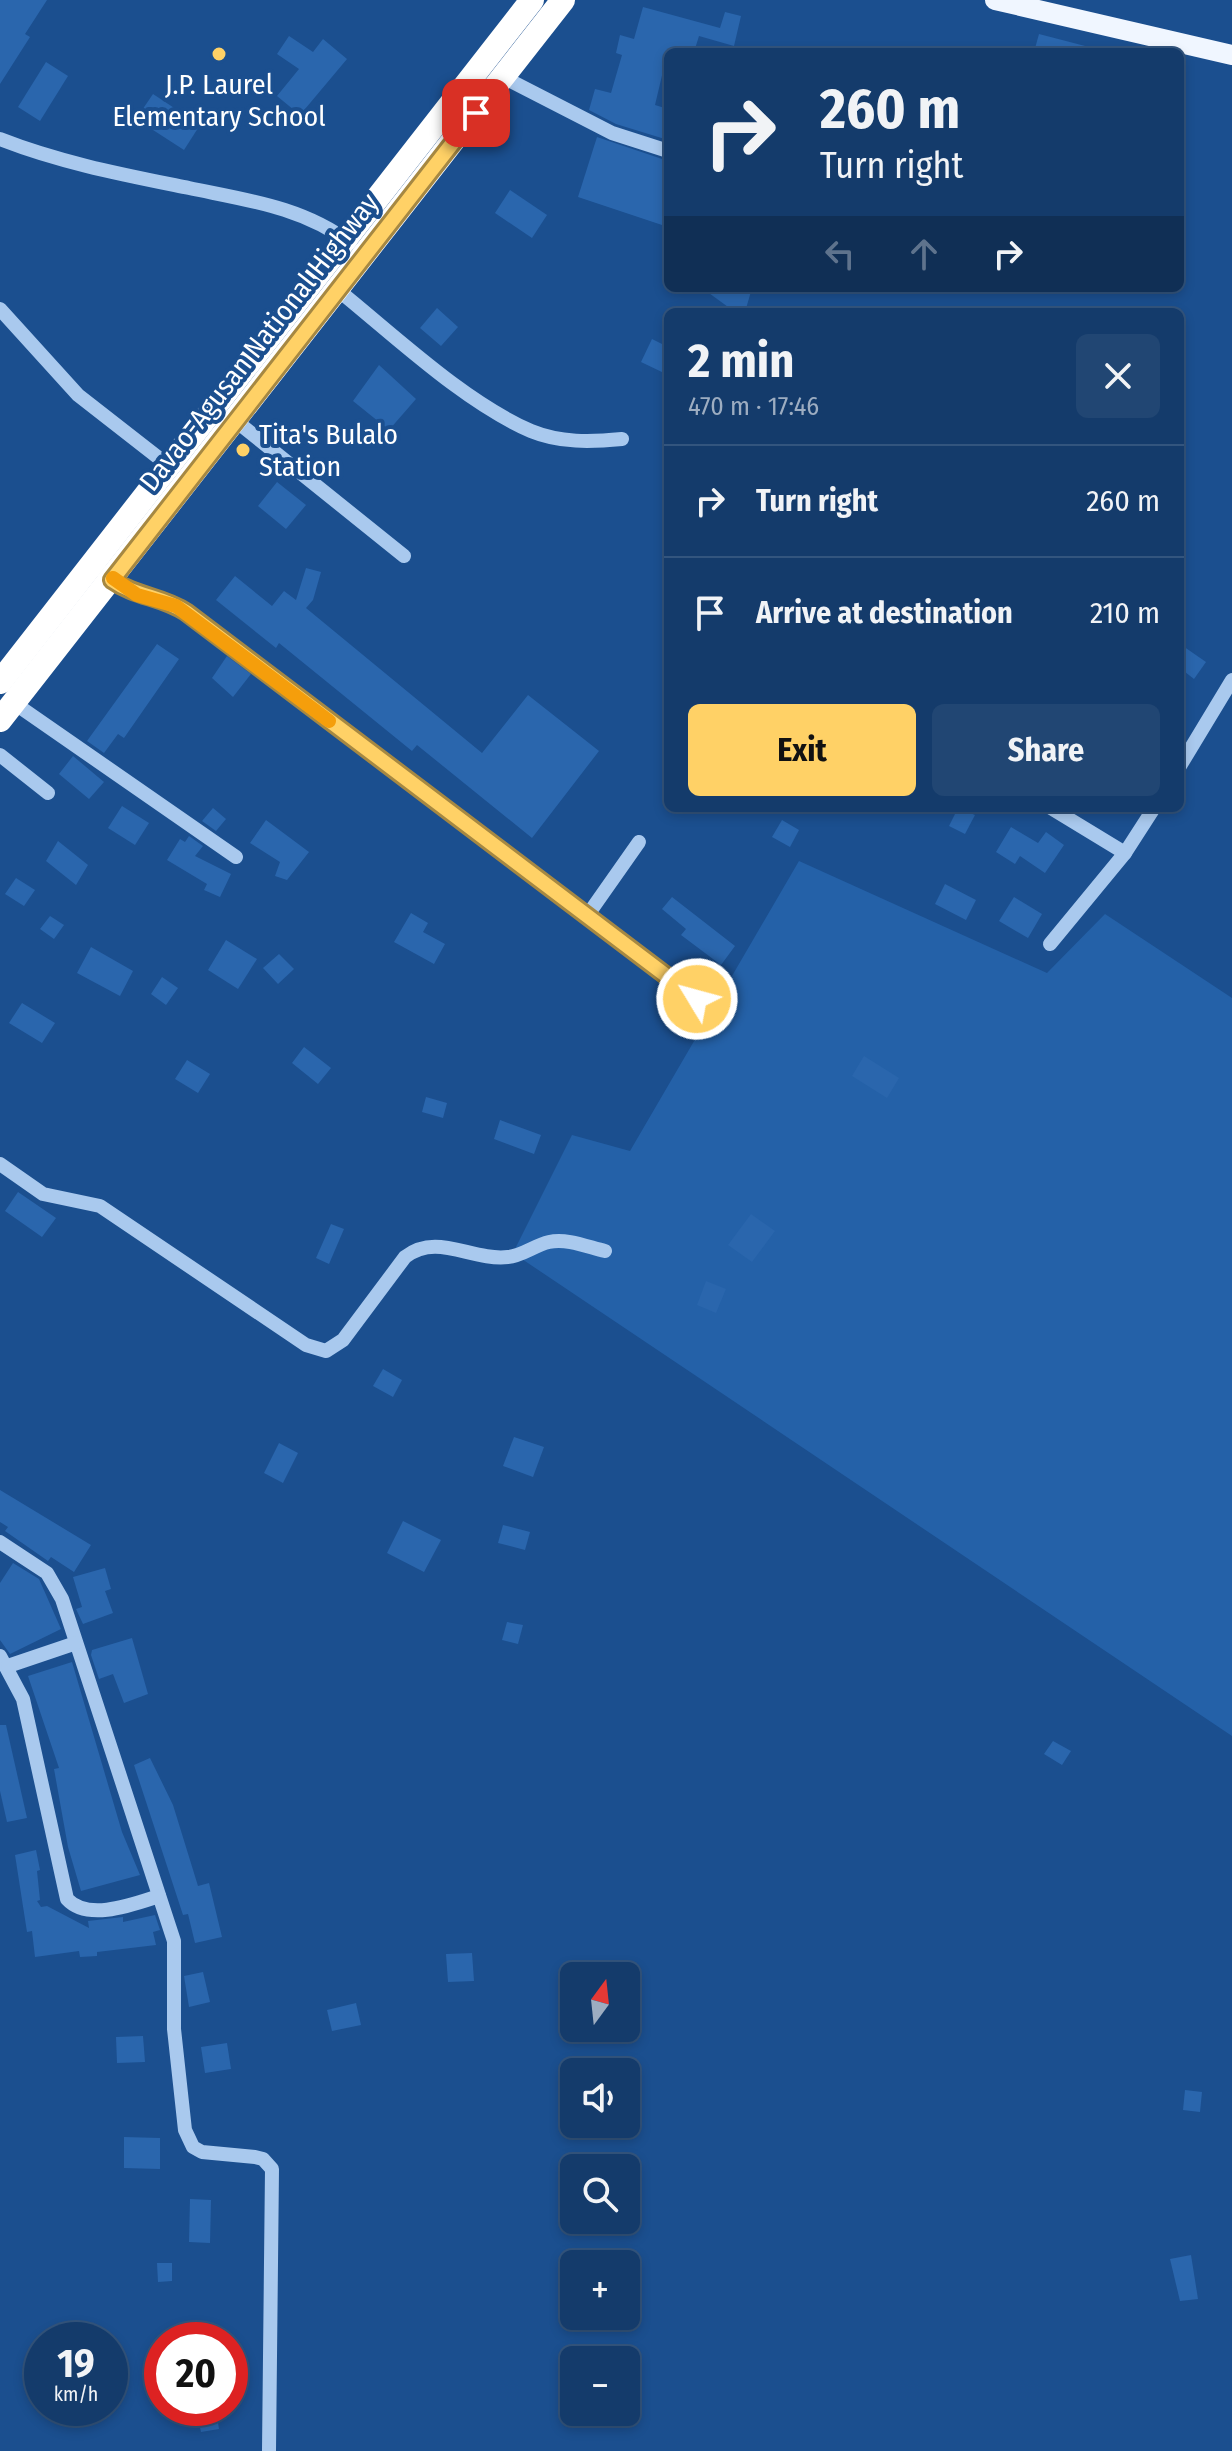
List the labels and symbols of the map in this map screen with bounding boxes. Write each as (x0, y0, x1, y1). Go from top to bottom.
marker: J.P. Laurel Elementary School (210, 45, 228, 63)
place label: J.P. Laurel Elementary School (112, 68, 326, 133)
pin (442, 79, 510, 147)
street label: Davao-Agusan National Highway (133, 186, 386, 497)
place label: Tita's Bulalo Station (259, 418, 398, 483)
marker: Tita's Bulalo Station (234, 441, 252, 459)
position arrow (655, 957, 739, 1041)
north arrow (560, 1962, 640, 2042)
speed limit sign: 20 (144, 2322, 248, 2426)

